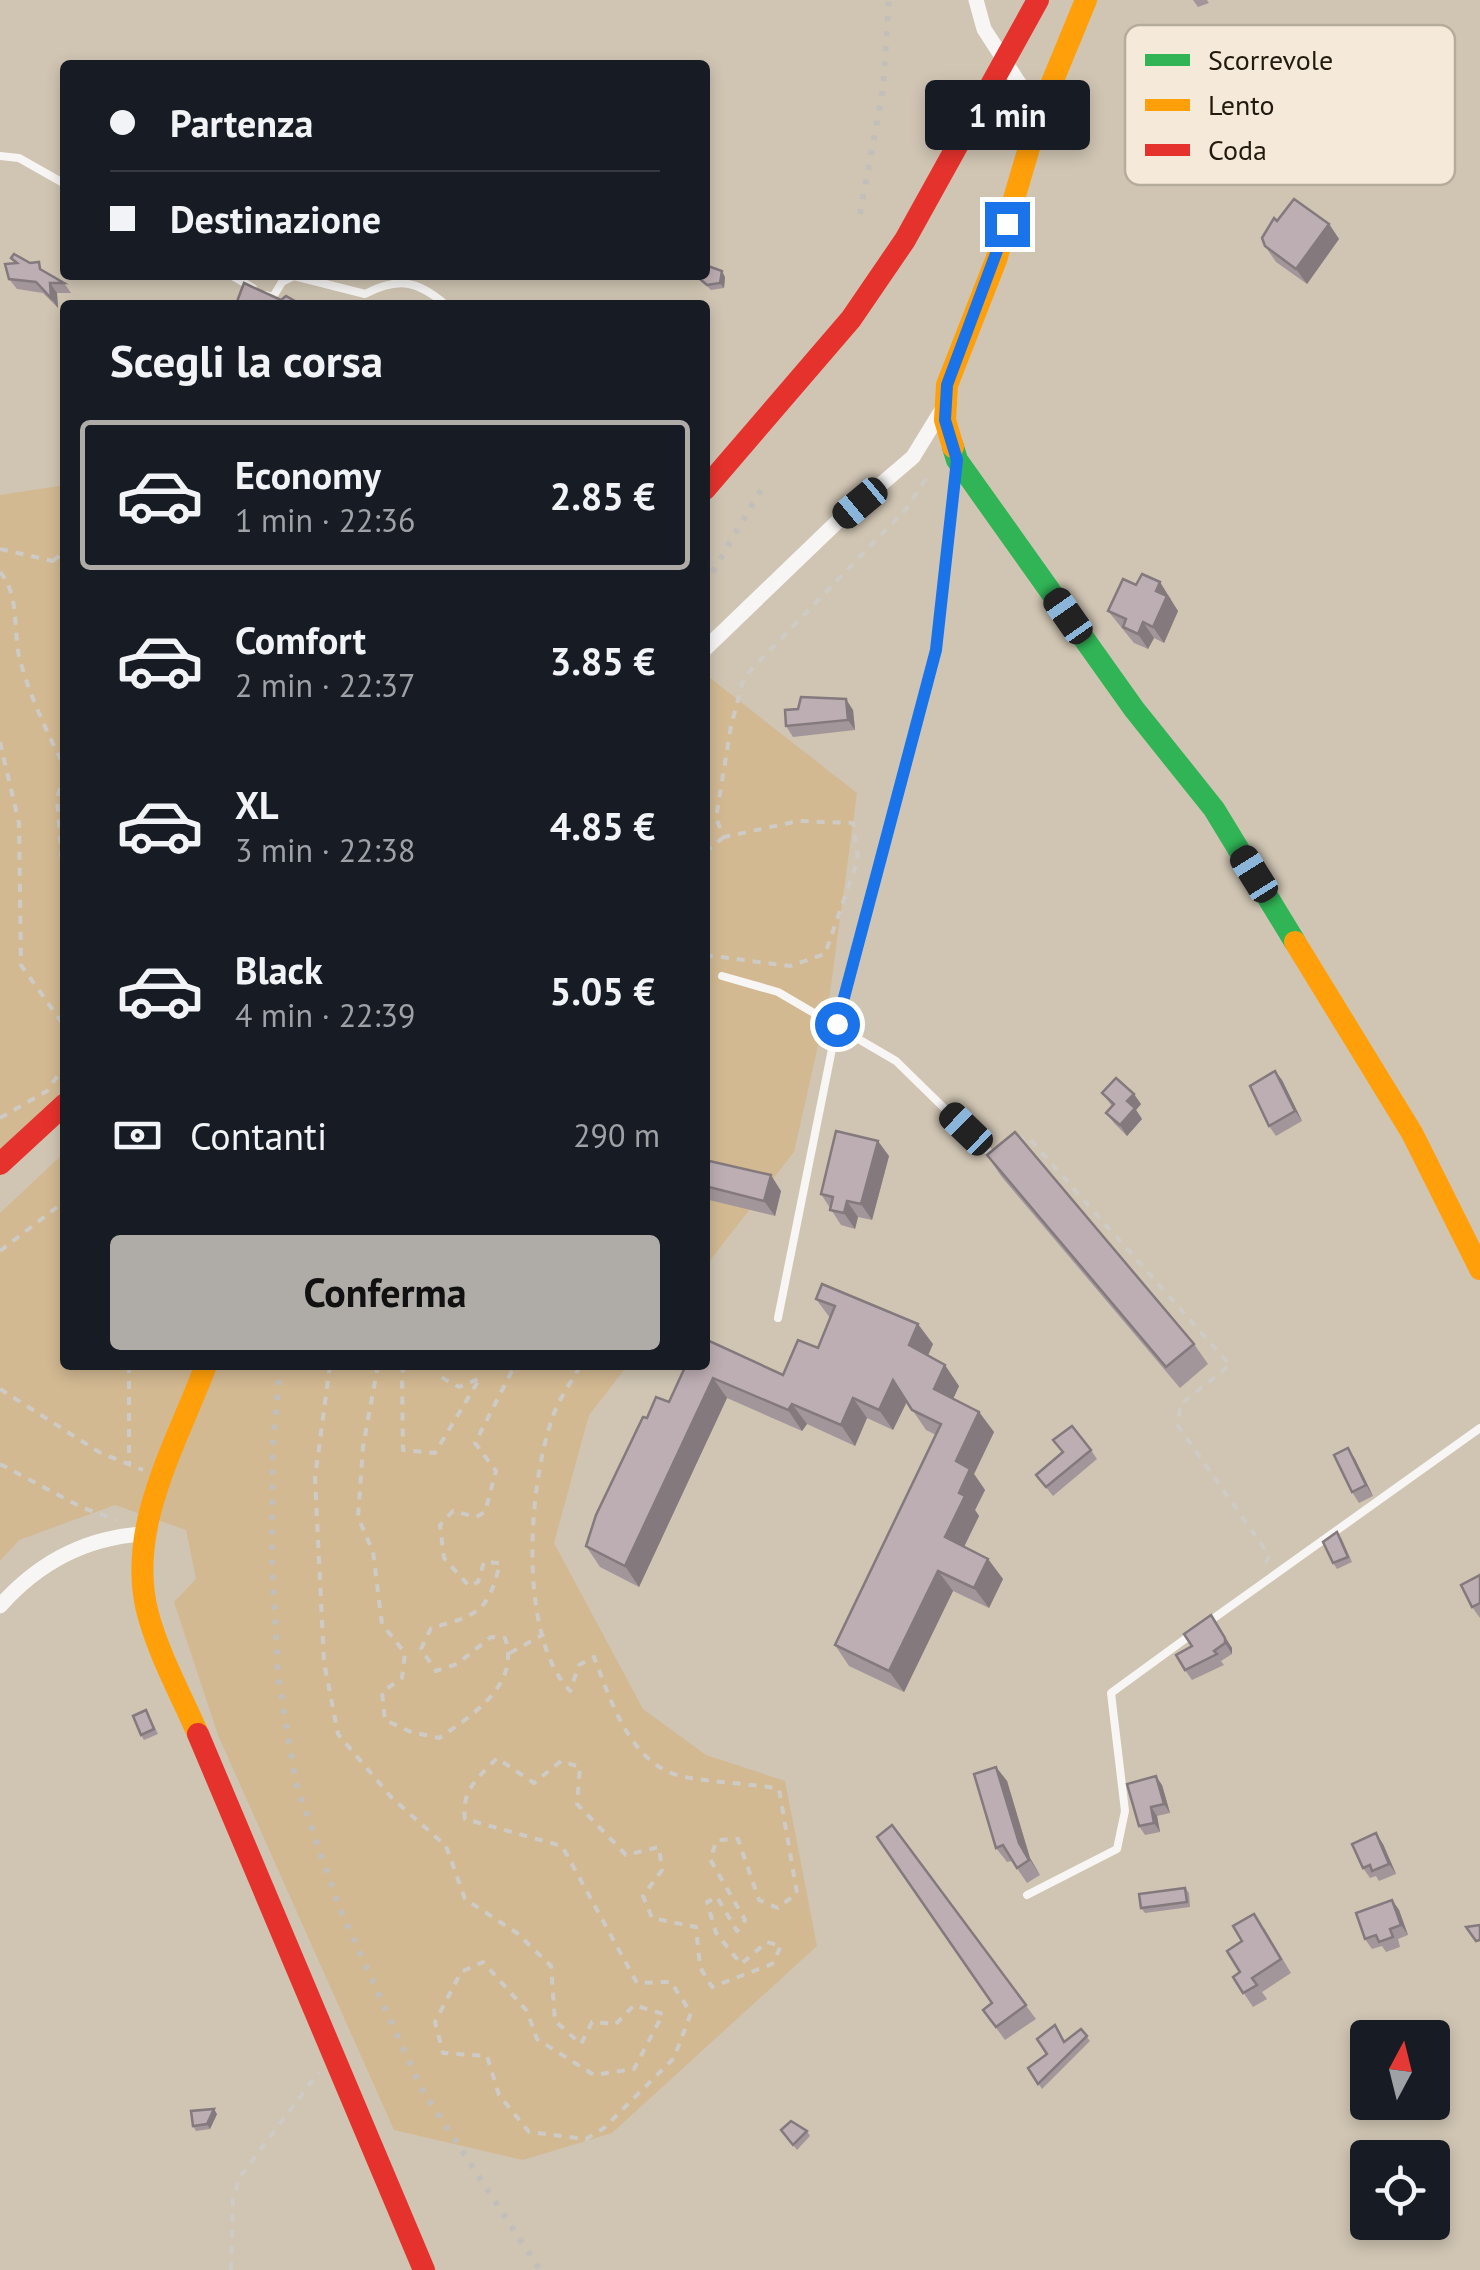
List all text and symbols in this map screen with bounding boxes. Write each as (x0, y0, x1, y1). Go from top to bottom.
legend (1125, 25, 1455, 185)
text: Scorrevole (1208, 41, 1333, 78)
callout: 1 min (924, 79, 1090, 149)
text: Lento (1208, 86, 1275, 123)
text: 1 min (968, 94, 1047, 136)
text: Partenza (170, 98, 313, 147)
text: Coda (1208, 131, 1267, 168)
text: Destinazione (170, 194, 381, 243)
route end (985, 202, 1030, 247)
text: Scegli la corsa (110, 331, 383, 389)
icon: car (115, 450, 205, 540)
text: Economy (235, 450, 381, 499)
text: 2.85 € (550, 471, 655, 520)
car (827, 472, 893, 534)
text: 1 min · 22:36 (235, 499, 415, 541)
car (1039, 583, 1097, 649)
icon: car (115, 615, 205, 705)
text: Comfort (235, 615, 366, 664)
text: 3.85 € (550, 636, 655, 685)
text: 2 min · 22:37 (235, 664, 415, 706)
icon: car (115, 780, 205, 870)
text: XL (235, 780, 279, 829)
text: 4.85 € (550, 801, 655, 850)
text: 3 min · 22:38 (235, 829, 415, 871)
car (1225, 841, 1283, 907)
icon: car (115, 945, 205, 1035)
text: Black (235, 945, 323, 994)
text: 5.05 € (550, 966, 655, 1015)
text: 4 min · 22:39 (235, 994, 415, 1036)
route start (815, 1002, 860, 1047)
car (934, 1097, 998, 1161)
icon: cash (110, 1108, 165, 1163)
text: Contanti (190, 1111, 327, 1160)
text: 290 m (573, 1114, 660, 1156)
button: Conferma (110, 1235, 660, 1350)
north arrow (1350, 2020, 1450, 2120)
map controls (1350, 2020, 1450, 2240)
button: locate (1350, 2140, 1450, 2240)

